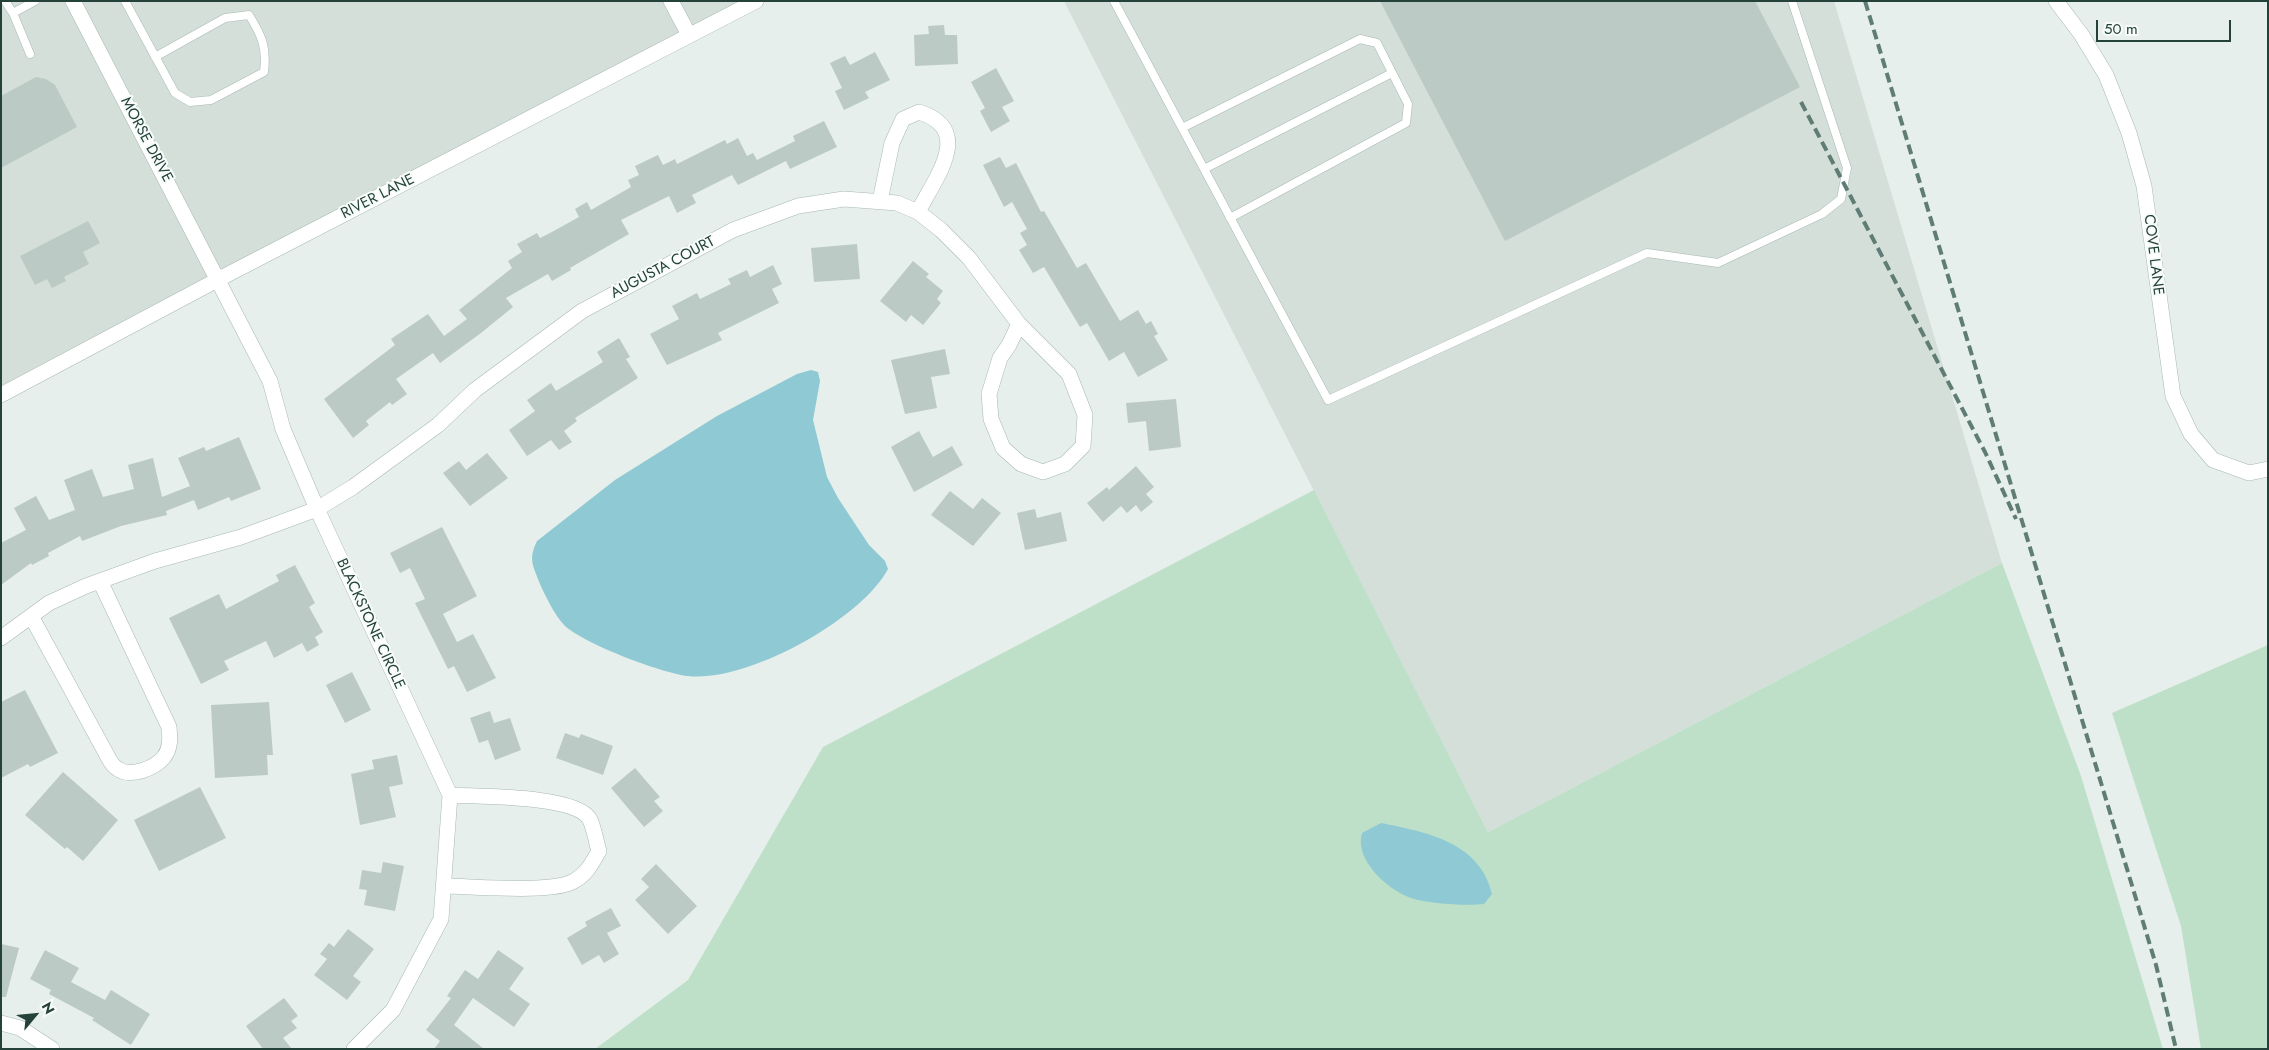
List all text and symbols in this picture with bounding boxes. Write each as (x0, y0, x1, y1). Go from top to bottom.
scale bar (2099, 10, 2234, 42)
text: 50 m (2104, 18, 2138, 40)
street label: MORSE DRIVE (116, 94, 176, 186)
street label: RIVER LANE (338, 171, 418, 223)
street label: COVE LANE (2139, 214, 2167, 296)
street label: AUGUSTA COURT (608, 233, 718, 303)
street label: BLACKSTONE CIRCLE (332, 556, 408, 692)
north arrow (10, 990, 60, 1040)
text: N (37, 998, 60, 1018)

